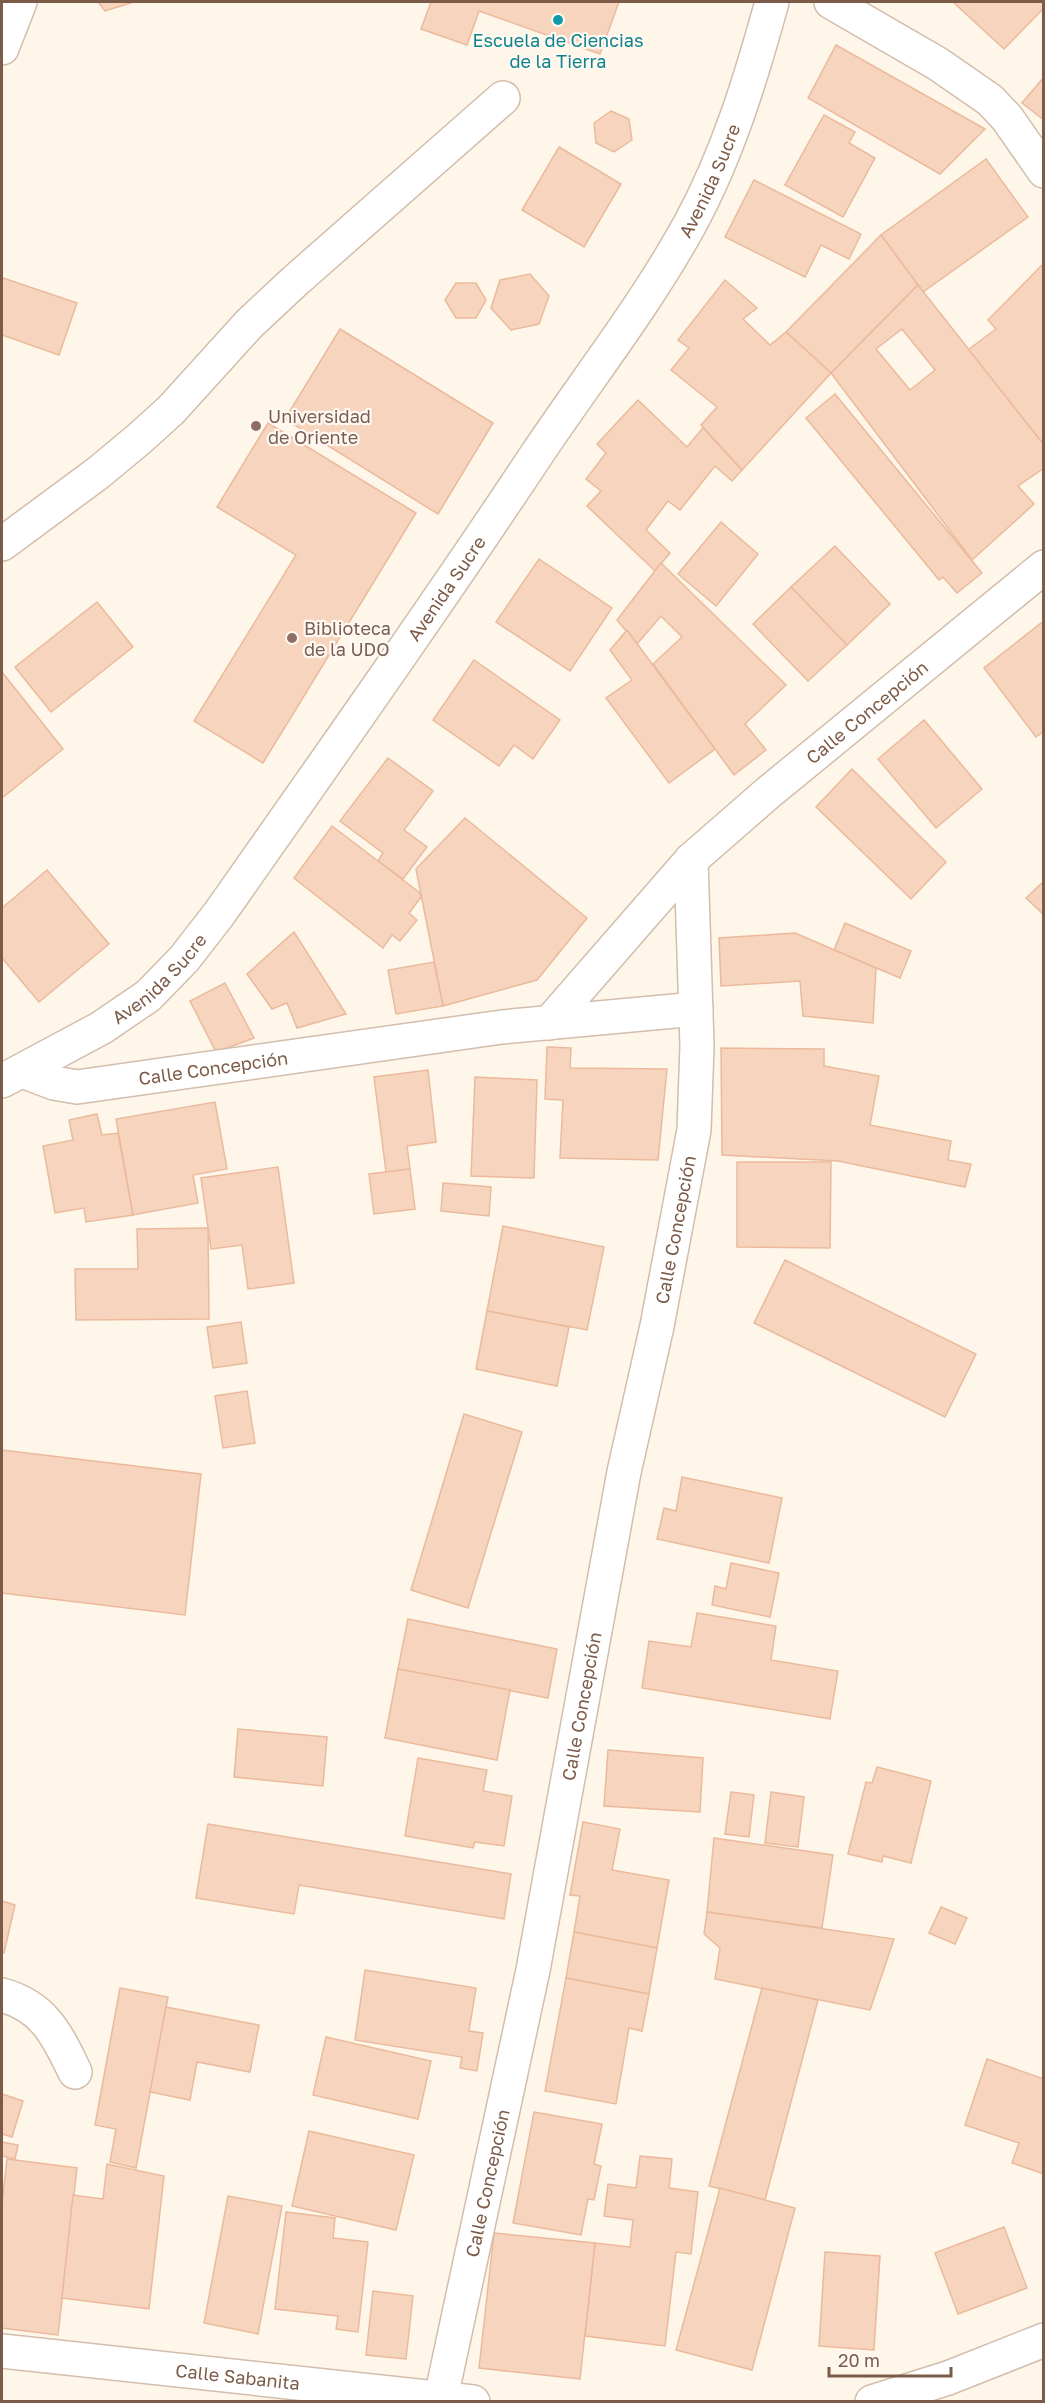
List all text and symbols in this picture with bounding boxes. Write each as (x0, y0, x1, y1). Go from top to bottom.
marker: Escuela de Ciencias de la Tierra (551, 13, 565, 27)
place label: Escuela de Ciencias de la Tierra (472, 29, 644, 72)
street label: Avenida Sucre (674, 121, 744, 241)
place label: Universidad de Oriente (268, 405, 371, 448)
marker: Universidad de Oriente (249, 419, 263, 433)
street label: Avenida Sucre (403, 532, 490, 645)
place label: Biblioteca de la UDO (304, 617, 391, 660)
marker: Biblioteca de la UDO (285, 631, 299, 645)
street label: Calle Concepción (801, 656, 932, 768)
street label: Avenida Sucre (108, 929, 211, 1028)
street label: Calle Concepción (137, 1046, 289, 1089)
street label: Calle Concepción (650, 1153, 700, 1306)
street label: Calle Concepción (557, 1630, 606, 1782)
street label: Calle Concepción (461, 2107, 514, 2259)
scale bar (829, 2340, 950, 2378)
text: 20 m (838, 2349, 880, 2371)
street label: Calle Sabanita (174, 2359, 301, 2394)

